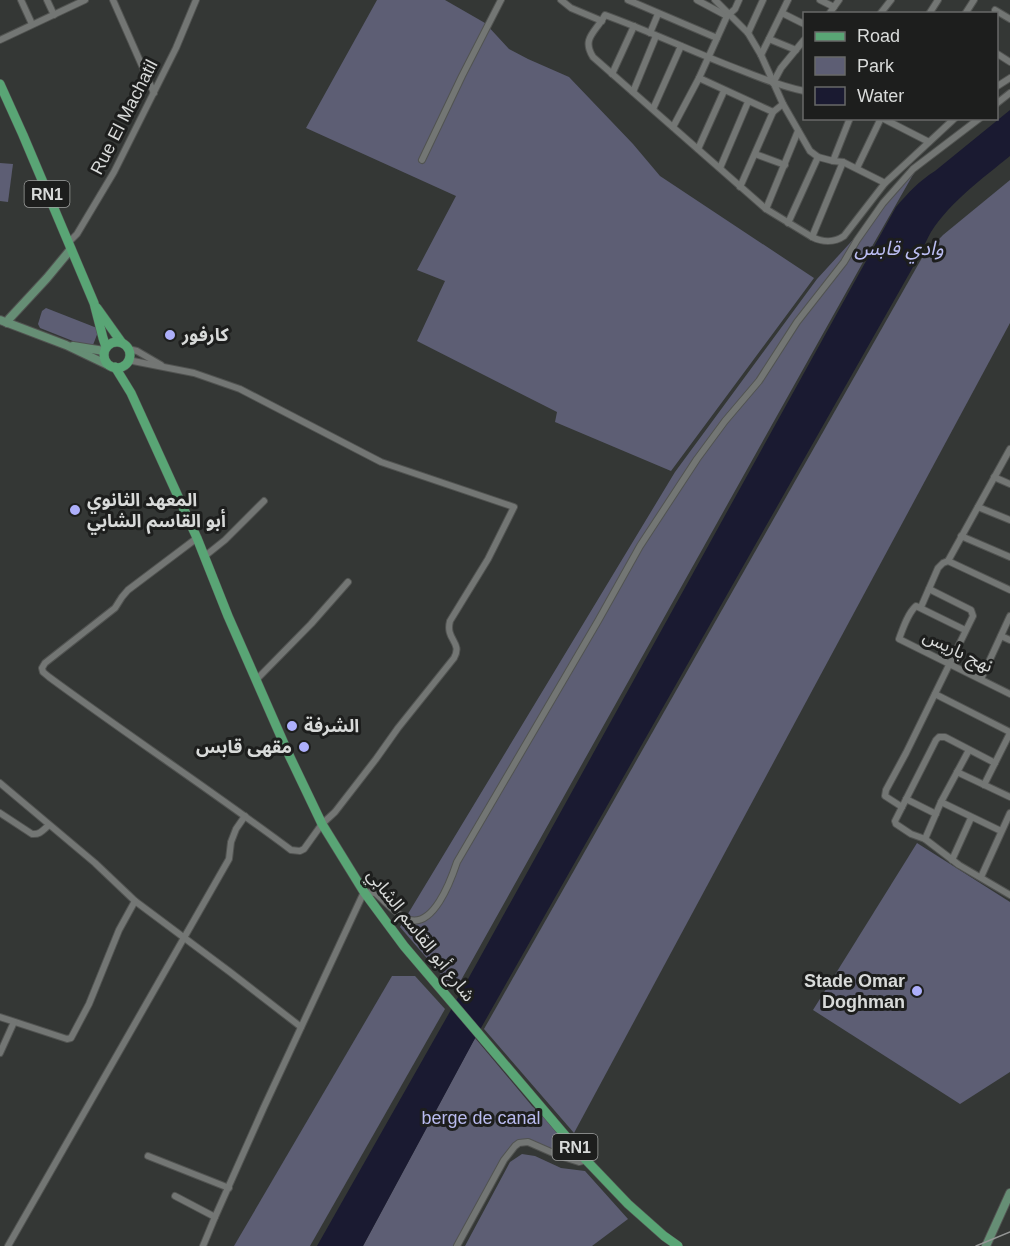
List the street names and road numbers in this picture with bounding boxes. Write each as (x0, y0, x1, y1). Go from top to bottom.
street label: Rue El Machatil (86, 56, 162, 178)
road number: RN1 (24, 181, 70, 207)
street label: نهج باريس (919, 626, 996, 679)
street label: شارع أبو القاسم الشابي (360, 864, 480, 1008)
road number: RN1 (552, 1134, 598, 1160)

